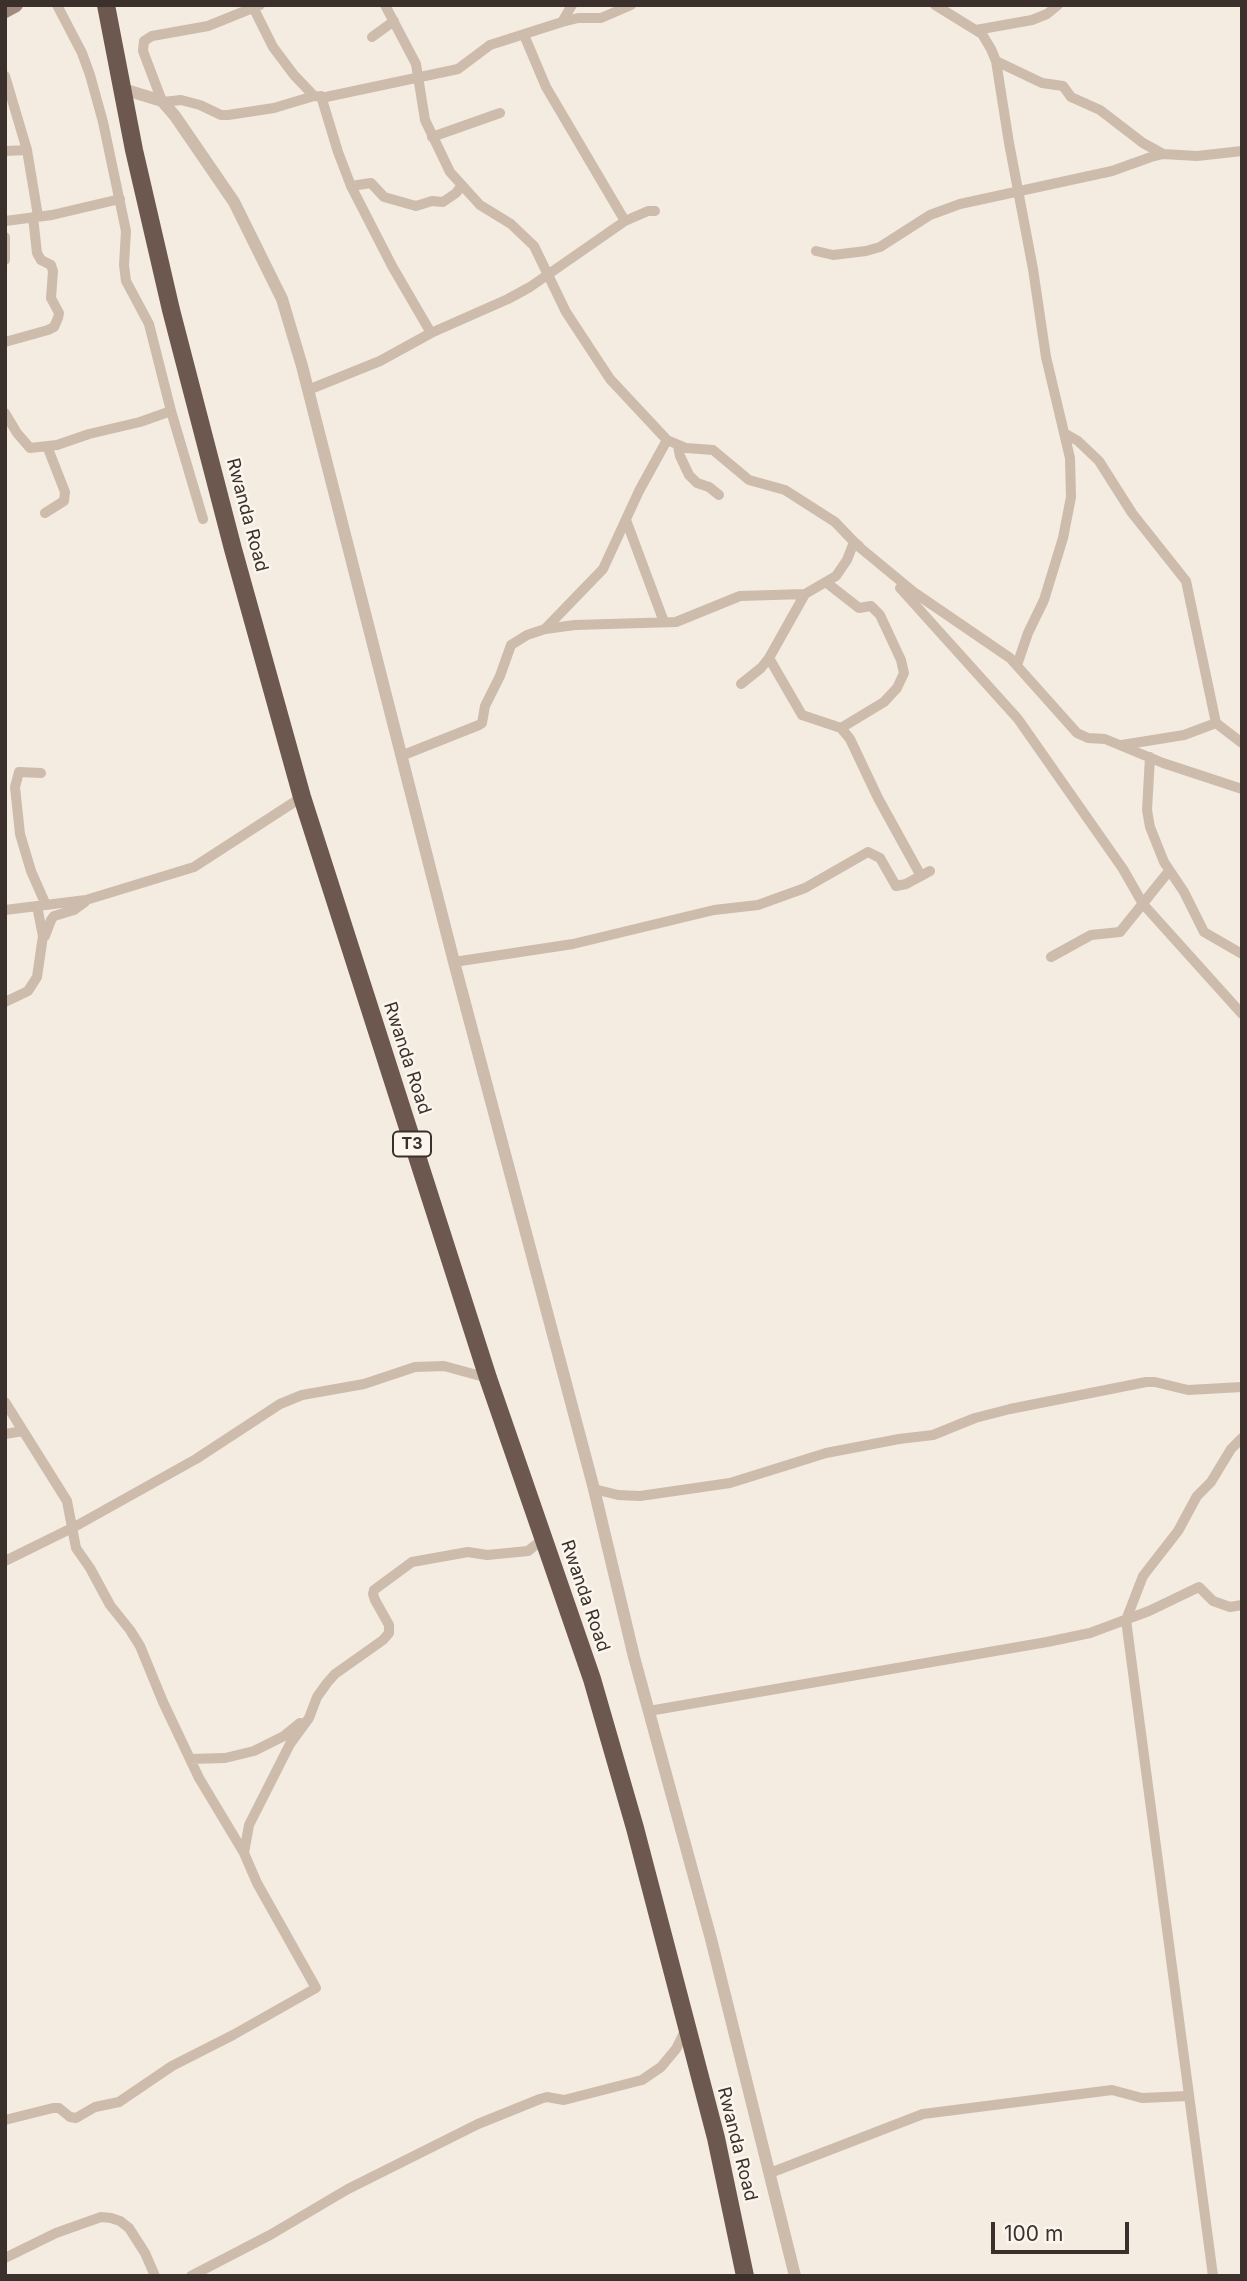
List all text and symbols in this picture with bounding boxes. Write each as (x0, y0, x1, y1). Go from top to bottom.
street label: Rwanda Road (221, 456, 273, 574)
street label: Rwanda Road (379, 999, 435, 1117)
road number: T3 (393, 1132, 431, 1156)
street label: Rwanda Road (556, 1537, 614, 1655)
street label: Rwanda Road (712, 2085, 762, 2203)
scale bar (995, 2208, 1133, 2252)
text: 100 m (1004, 2221, 1063, 2246)

